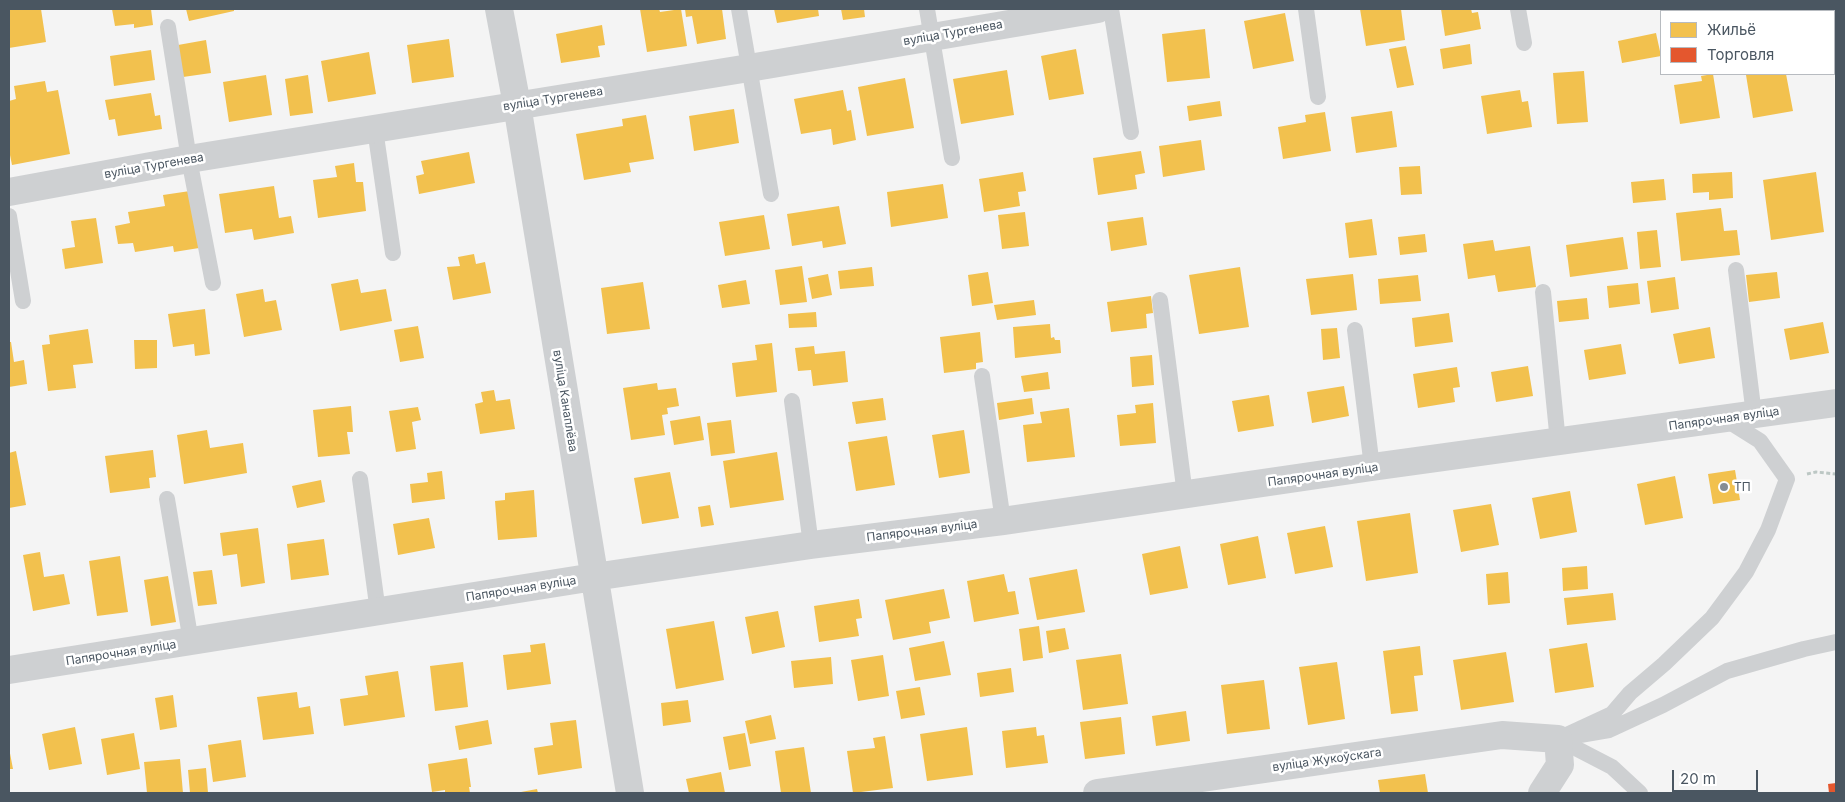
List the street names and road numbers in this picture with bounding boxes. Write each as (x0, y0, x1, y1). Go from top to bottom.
street label: вуліца Тургенева (902, 17, 1004, 49)
street label: вуліца Тургенева (502, 84, 604, 114)
street label: вуліца Тургенева (103, 150, 205, 182)
street label: вуліца Канаплёва (550, 349, 580, 453)
street label: Папярочная вуліца (1668, 404, 1780, 434)
street label: Папярочная вуліца (1267, 460, 1379, 490)
street label: Папярочная вуліца (866, 517, 978, 545)
street label: Папярочная вуліца (465, 573, 577, 605)
street label: Папярочная вуліца (65, 637, 177, 669)
street label: вуліца Жукоўскага (1271, 745, 1383, 775)

